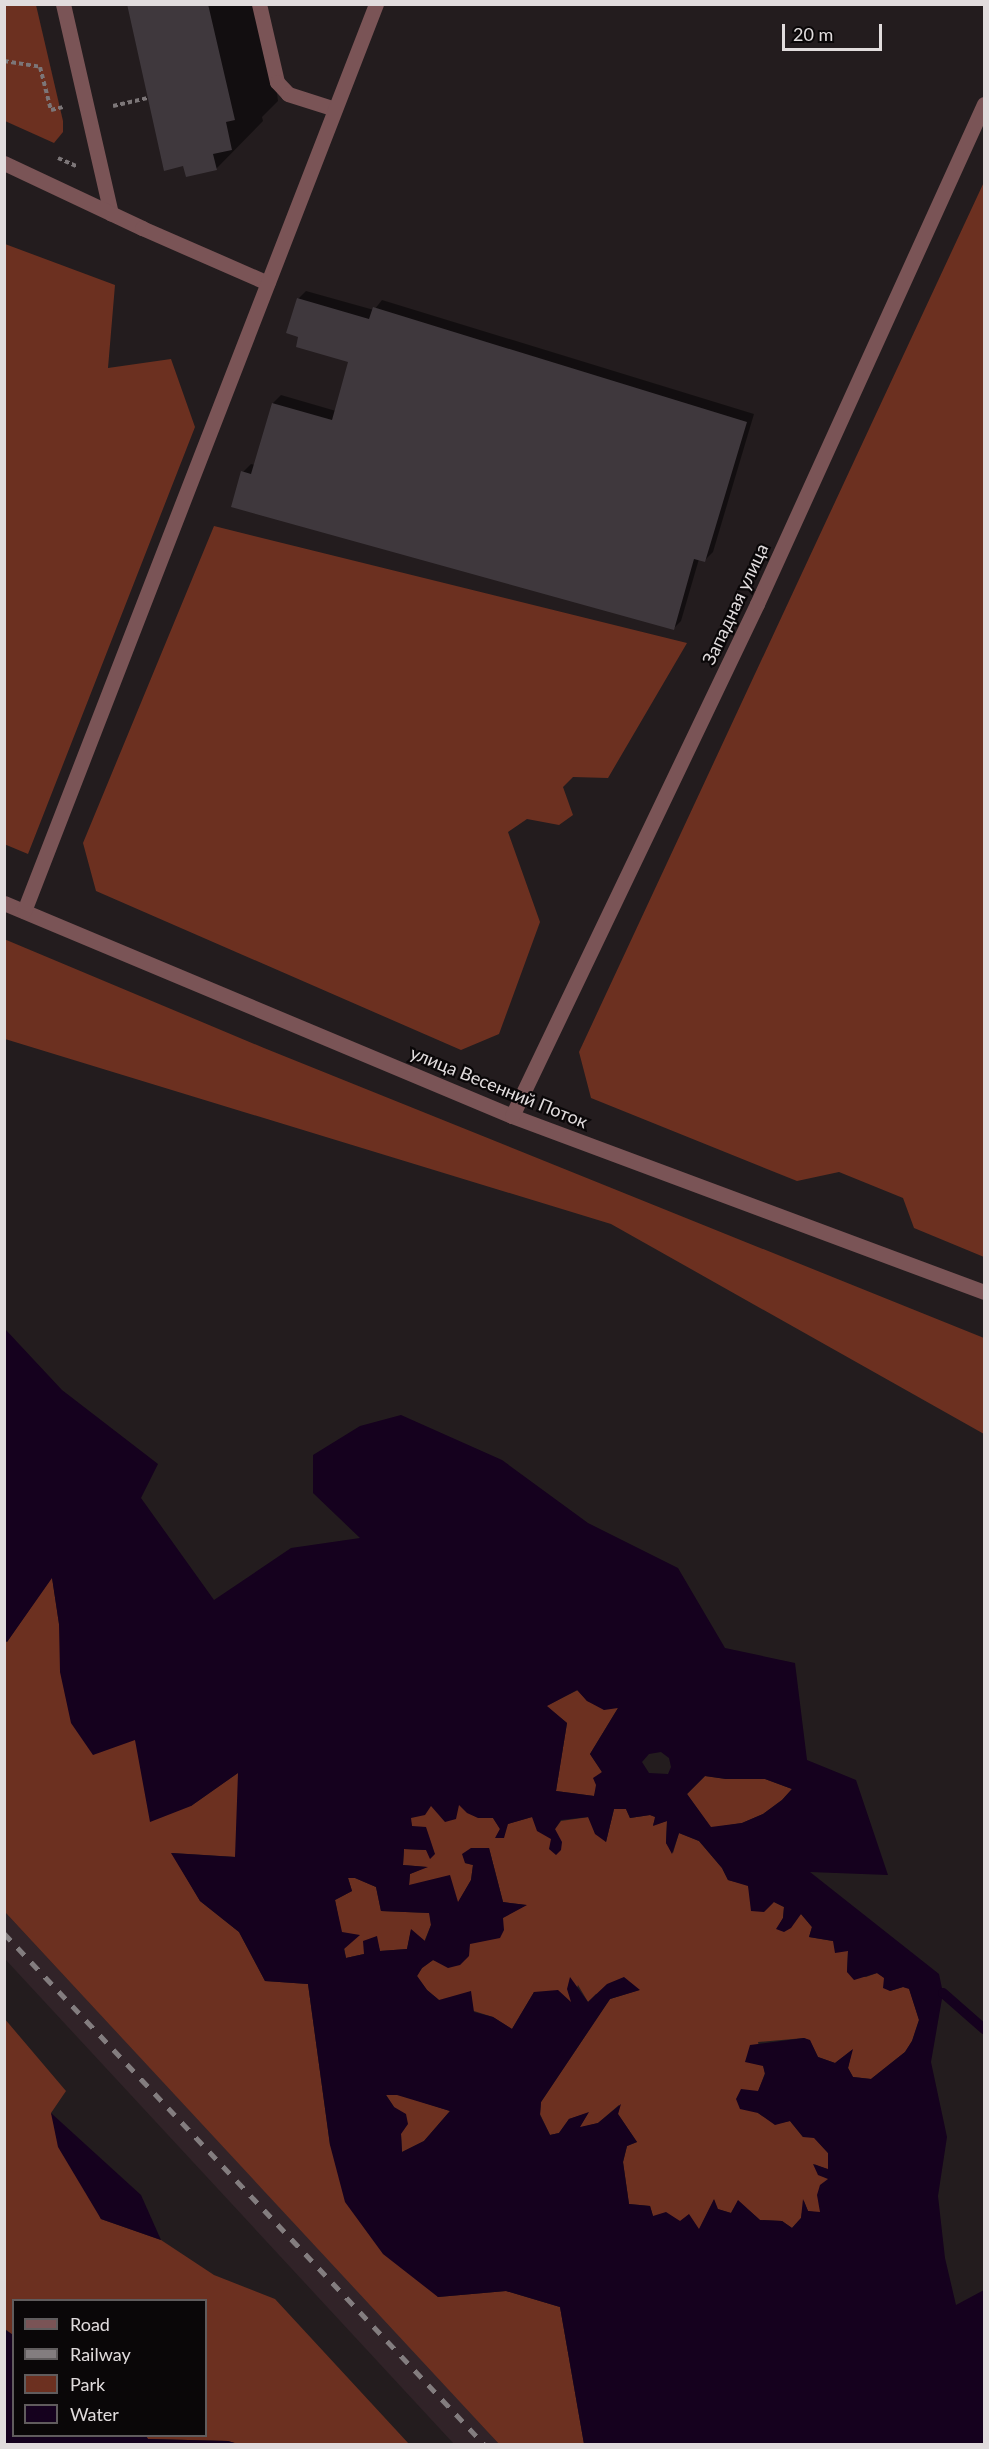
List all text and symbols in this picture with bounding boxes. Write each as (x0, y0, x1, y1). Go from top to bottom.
scale bar (785, 12, 886, 50)
text: 20 m (793, 23, 833, 45)
street label: Западная улица (698, 540, 772, 668)
street label: улица Весенний Поток (407, 1042, 591, 1132)
legend (12, 2299, 207, 2437)
text: Road (70, 2313, 110, 2335)
text: Railway (70, 2343, 131, 2365)
text: Park (70, 2373, 105, 2395)
text: Water (70, 2403, 119, 2425)

